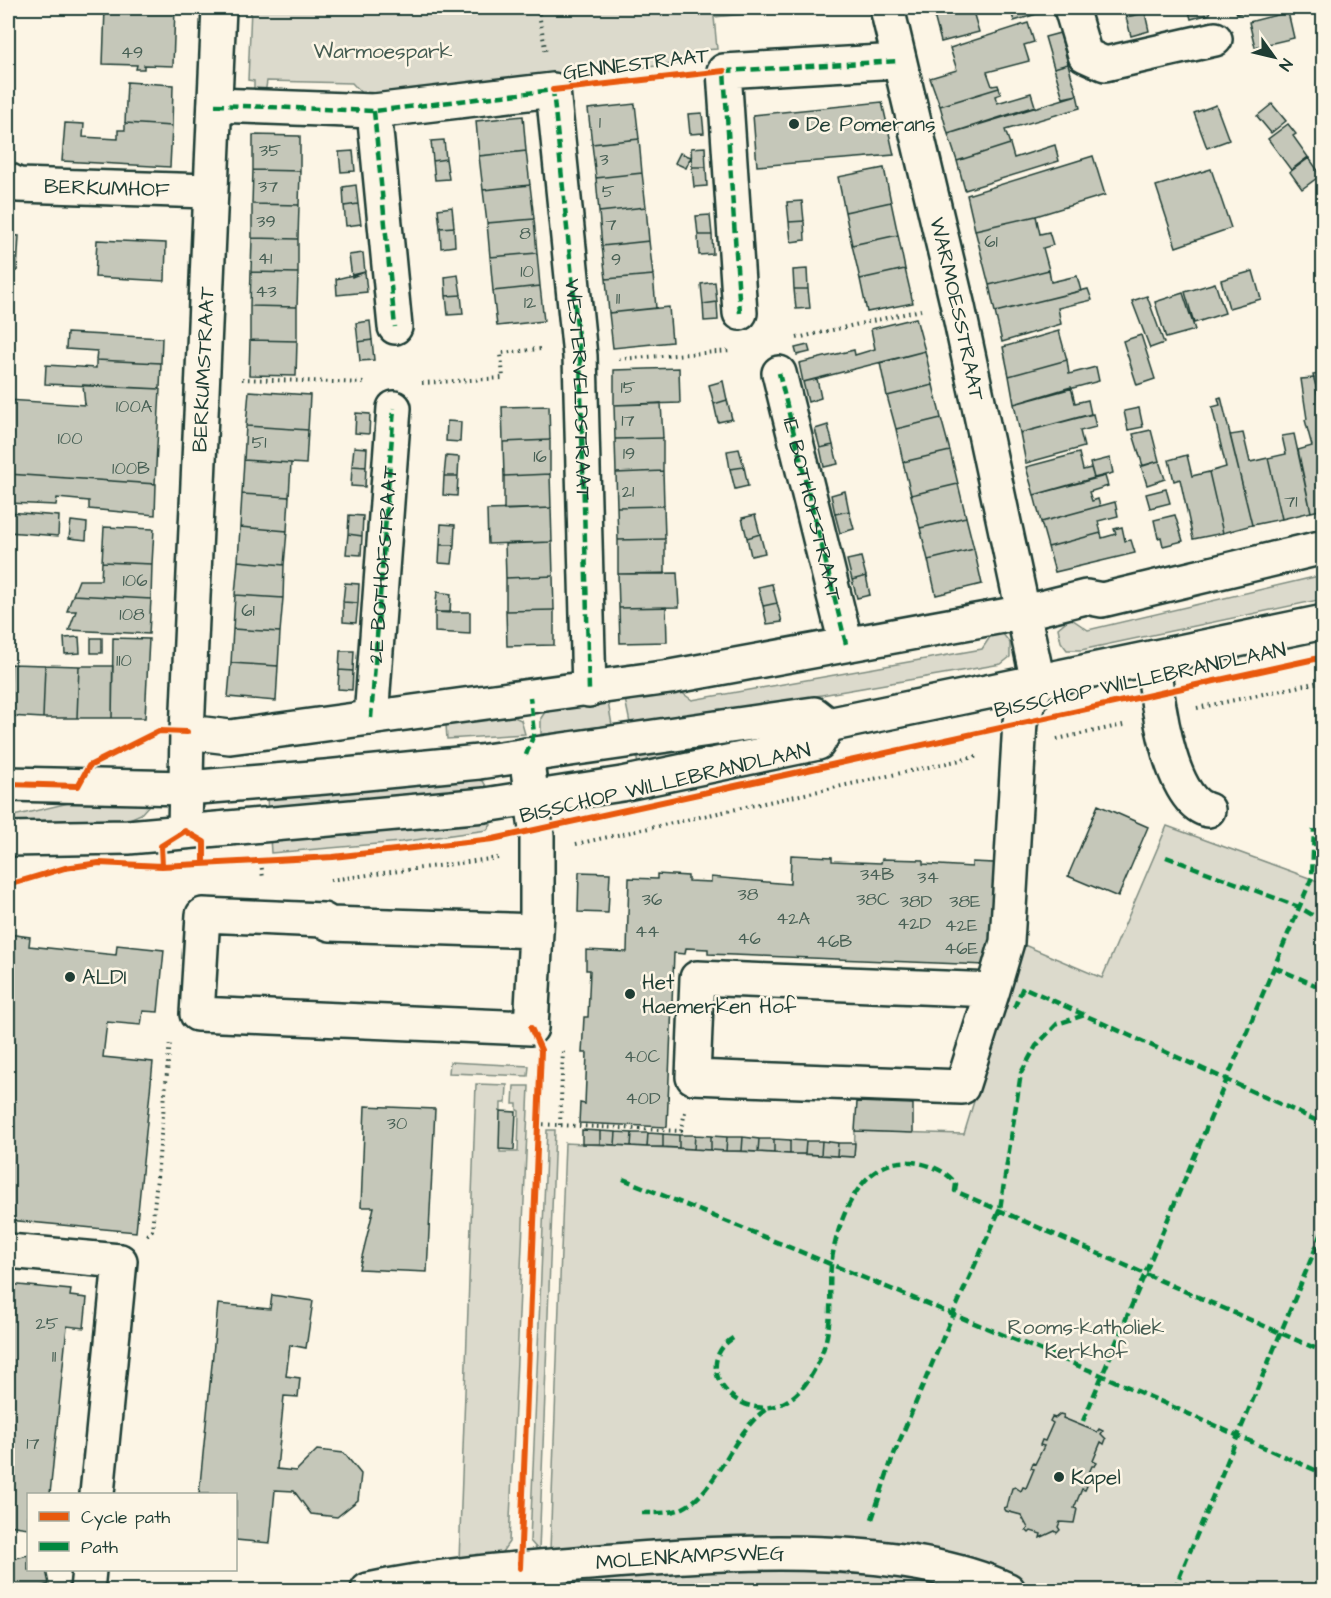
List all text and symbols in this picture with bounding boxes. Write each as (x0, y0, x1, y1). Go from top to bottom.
north arrow (1244, 27, 1304, 87)
park label: Warmoespark (314, 37, 453, 67)
house number: 49 (121, 40, 143, 65)
street label: GENNESTRAAT (561, 41, 712, 87)
text: N (1274, 55, 1298, 75)
house number: 1 (599, 110, 601, 135)
place label: De Pomerans (806, 110, 936, 139)
marker: De Pomerans (787, 117, 801, 131)
house number: 35 (259, 138, 281, 163)
house number: 3 (599, 147, 609, 172)
street label: BERKUMHOF (44, 171, 170, 204)
house number: 37 (258, 174, 278, 199)
house number: 5 (602, 179, 615, 204)
house number: 39 (256, 209, 276, 234)
house number: 7 (605, 212, 617, 237)
street label: WARMOESSTRAAT (923, 214, 992, 404)
house number: 8 (519, 221, 531, 246)
house number: 61 (984, 229, 998, 254)
house number: 41 (258, 246, 272, 271)
house number: 9 (611, 247, 621, 272)
house number: 10 (520, 259, 534, 284)
street label: WESTERVELDSTRAAT (558, 277, 598, 501)
house number: 43 (255, 279, 277, 304)
street label: BERKUMSTRAAT (185, 285, 221, 453)
house number: 11 (616, 286, 620, 311)
house number: 12 (524, 290, 537, 315)
house number: 15 (620, 375, 636, 400)
house number: 100A (116, 394, 153, 419)
house number: 17 (621, 408, 635, 433)
street label: 1E BOTHOFSTRAAT (776, 414, 850, 605)
house number: 100 (57, 426, 83, 451)
house number: 51 (251, 430, 267, 455)
house number: 19 (623, 441, 635, 466)
house number: 16 (533, 444, 547, 469)
house number: 100B (112, 456, 150, 481)
street label: 2E BOTHOFSTRAAT (361, 464, 404, 664)
house number: 21 (622, 479, 634, 504)
house number: 71 (1284, 489, 1298, 514)
house number: 106 (123, 568, 147, 593)
house number: 61 (241, 598, 255, 623)
house number: 108 (119, 602, 145, 627)
street label: BISSCHOP WILLEBRANDLAAN (991, 635, 1289, 725)
house number: 110 (116, 648, 132, 673)
street label: BISSCHOP WILLEBRANDLAAN (517, 735, 813, 831)
house number: 34B (860, 862, 894, 887)
house number: 34 (917, 865, 939, 890)
house number: 38 (738, 882, 759, 907)
house number: 36 (642, 887, 662, 912)
house number: 38C (856, 887, 890, 912)
house number: 38D (900, 889, 933, 914)
house number: 38E (949, 889, 981, 914)
house number: 42A (776, 906, 811, 931)
house number: 42D (897, 911, 931, 936)
house number: 42E (944, 913, 978, 938)
house number: 44 (635, 919, 659, 944)
house number: 46 (737, 926, 761, 951)
house number: 46B (816, 929, 852, 954)
house number: 46E (944, 936, 978, 961)
place label: ALDI (82, 963, 127, 992)
place label: Het Haemerken Hof (642, 968, 797, 1021)
marker: ALDI (63, 970, 77, 984)
marker: Het Haemerken Hof (623, 987, 637, 1001)
house number: 40C (624, 1044, 660, 1069)
house number: 40D (625, 1086, 661, 1111)
house number: 30 (387, 1111, 407, 1136)
house number: 25 (35, 1311, 59, 1336)
park label: Rooms-katholiek Kerkhof (1007, 1313, 1165, 1366)
house number: 11 (52, 1344, 56, 1369)
house number: 17 (26, 1431, 40, 1456)
place label: Kapel (1071, 1463, 1121, 1493)
marker: Kapel (1052, 1470, 1066, 1484)
legend (27, 1493, 237, 1571)
text: Cycle path (81, 1505, 170, 1531)
text: Path (81, 1535, 118, 1560)
street label: MOLENKAMPSWEG (594, 1539, 785, 1577)

